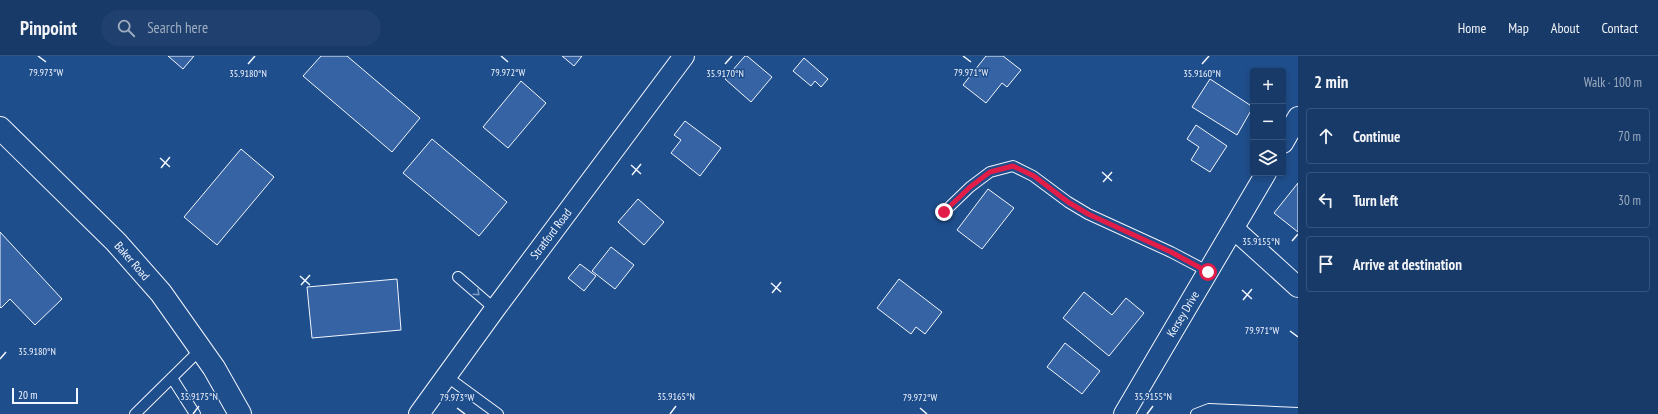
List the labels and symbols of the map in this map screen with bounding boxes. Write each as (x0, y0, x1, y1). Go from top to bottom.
text: 79.973°W (29, 66, 63, 79)
text: 79.972°W (491, 66, 525, 79)
text: 79.971°W (954, 66, 988, 79)
text: 35.9180°N (229, 67, 267, 80)
text: 35.9170°N (706, 67, 744, 80)
text: 35.9160°N (1183, 67, 1221, 80)
route end (935, 203, 953, 221)
street label: Stratford Road (527, 205, 574, 262)
text: 35.9155°N (1242, 235, 1280, 248)
street label: Baker Road (112, 238, 153, 283)
route start (1199, 263, 1217, 281)
one-way arrow (472, 288, 479, 295)
street label: Kersey Drive (1163, 288, 1202, 339)
text: 79.971°W (1245, 324, 1279, 337)
text: 35.9180°N (18, 345, 56, 358)
scale bar (12, 386, 78, 405)
text: 35.9175°N (180, 390, 218, 403)
text: 35.9165°N (657, 390, 695, 403)
text: 35.9155°N (1134, 390, 1172, 403)
text: 79.973°W (440, 391, 474, 404)
text: 79.972°W (903, 391, 937, 404)

